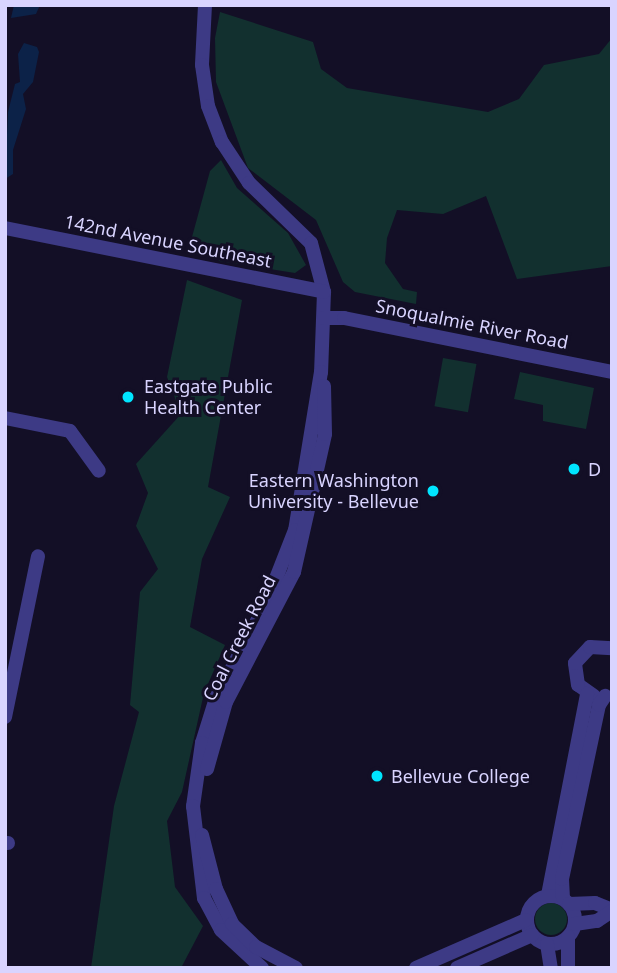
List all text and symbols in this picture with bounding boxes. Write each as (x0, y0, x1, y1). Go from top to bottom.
street label: 142nd Avenue Southeast (63, 210, 273, 272)
street label: Snoqualmie River Road (374, 295, 570, 353)
place label: Eastgate Public Health Center (144, 376, 273, 418)
marker: Eastgate Public Health Center (118, 387, 138, 407)
place label: D (588, 458, 601, 480)
marker: D (566, 461, 582, 477)
place label: Eastern Washington University - Bellevue (248, 470, 419, 512)
marker: Eastern Washington University - Bellevue (425, 483, 441, 499)
street label: Coal Creek Road (198, 572, 280, 704)
place label: Bellevue College (391, 765, 530, 787)
marker: Bellevue College (369, 768, 385, 784)

